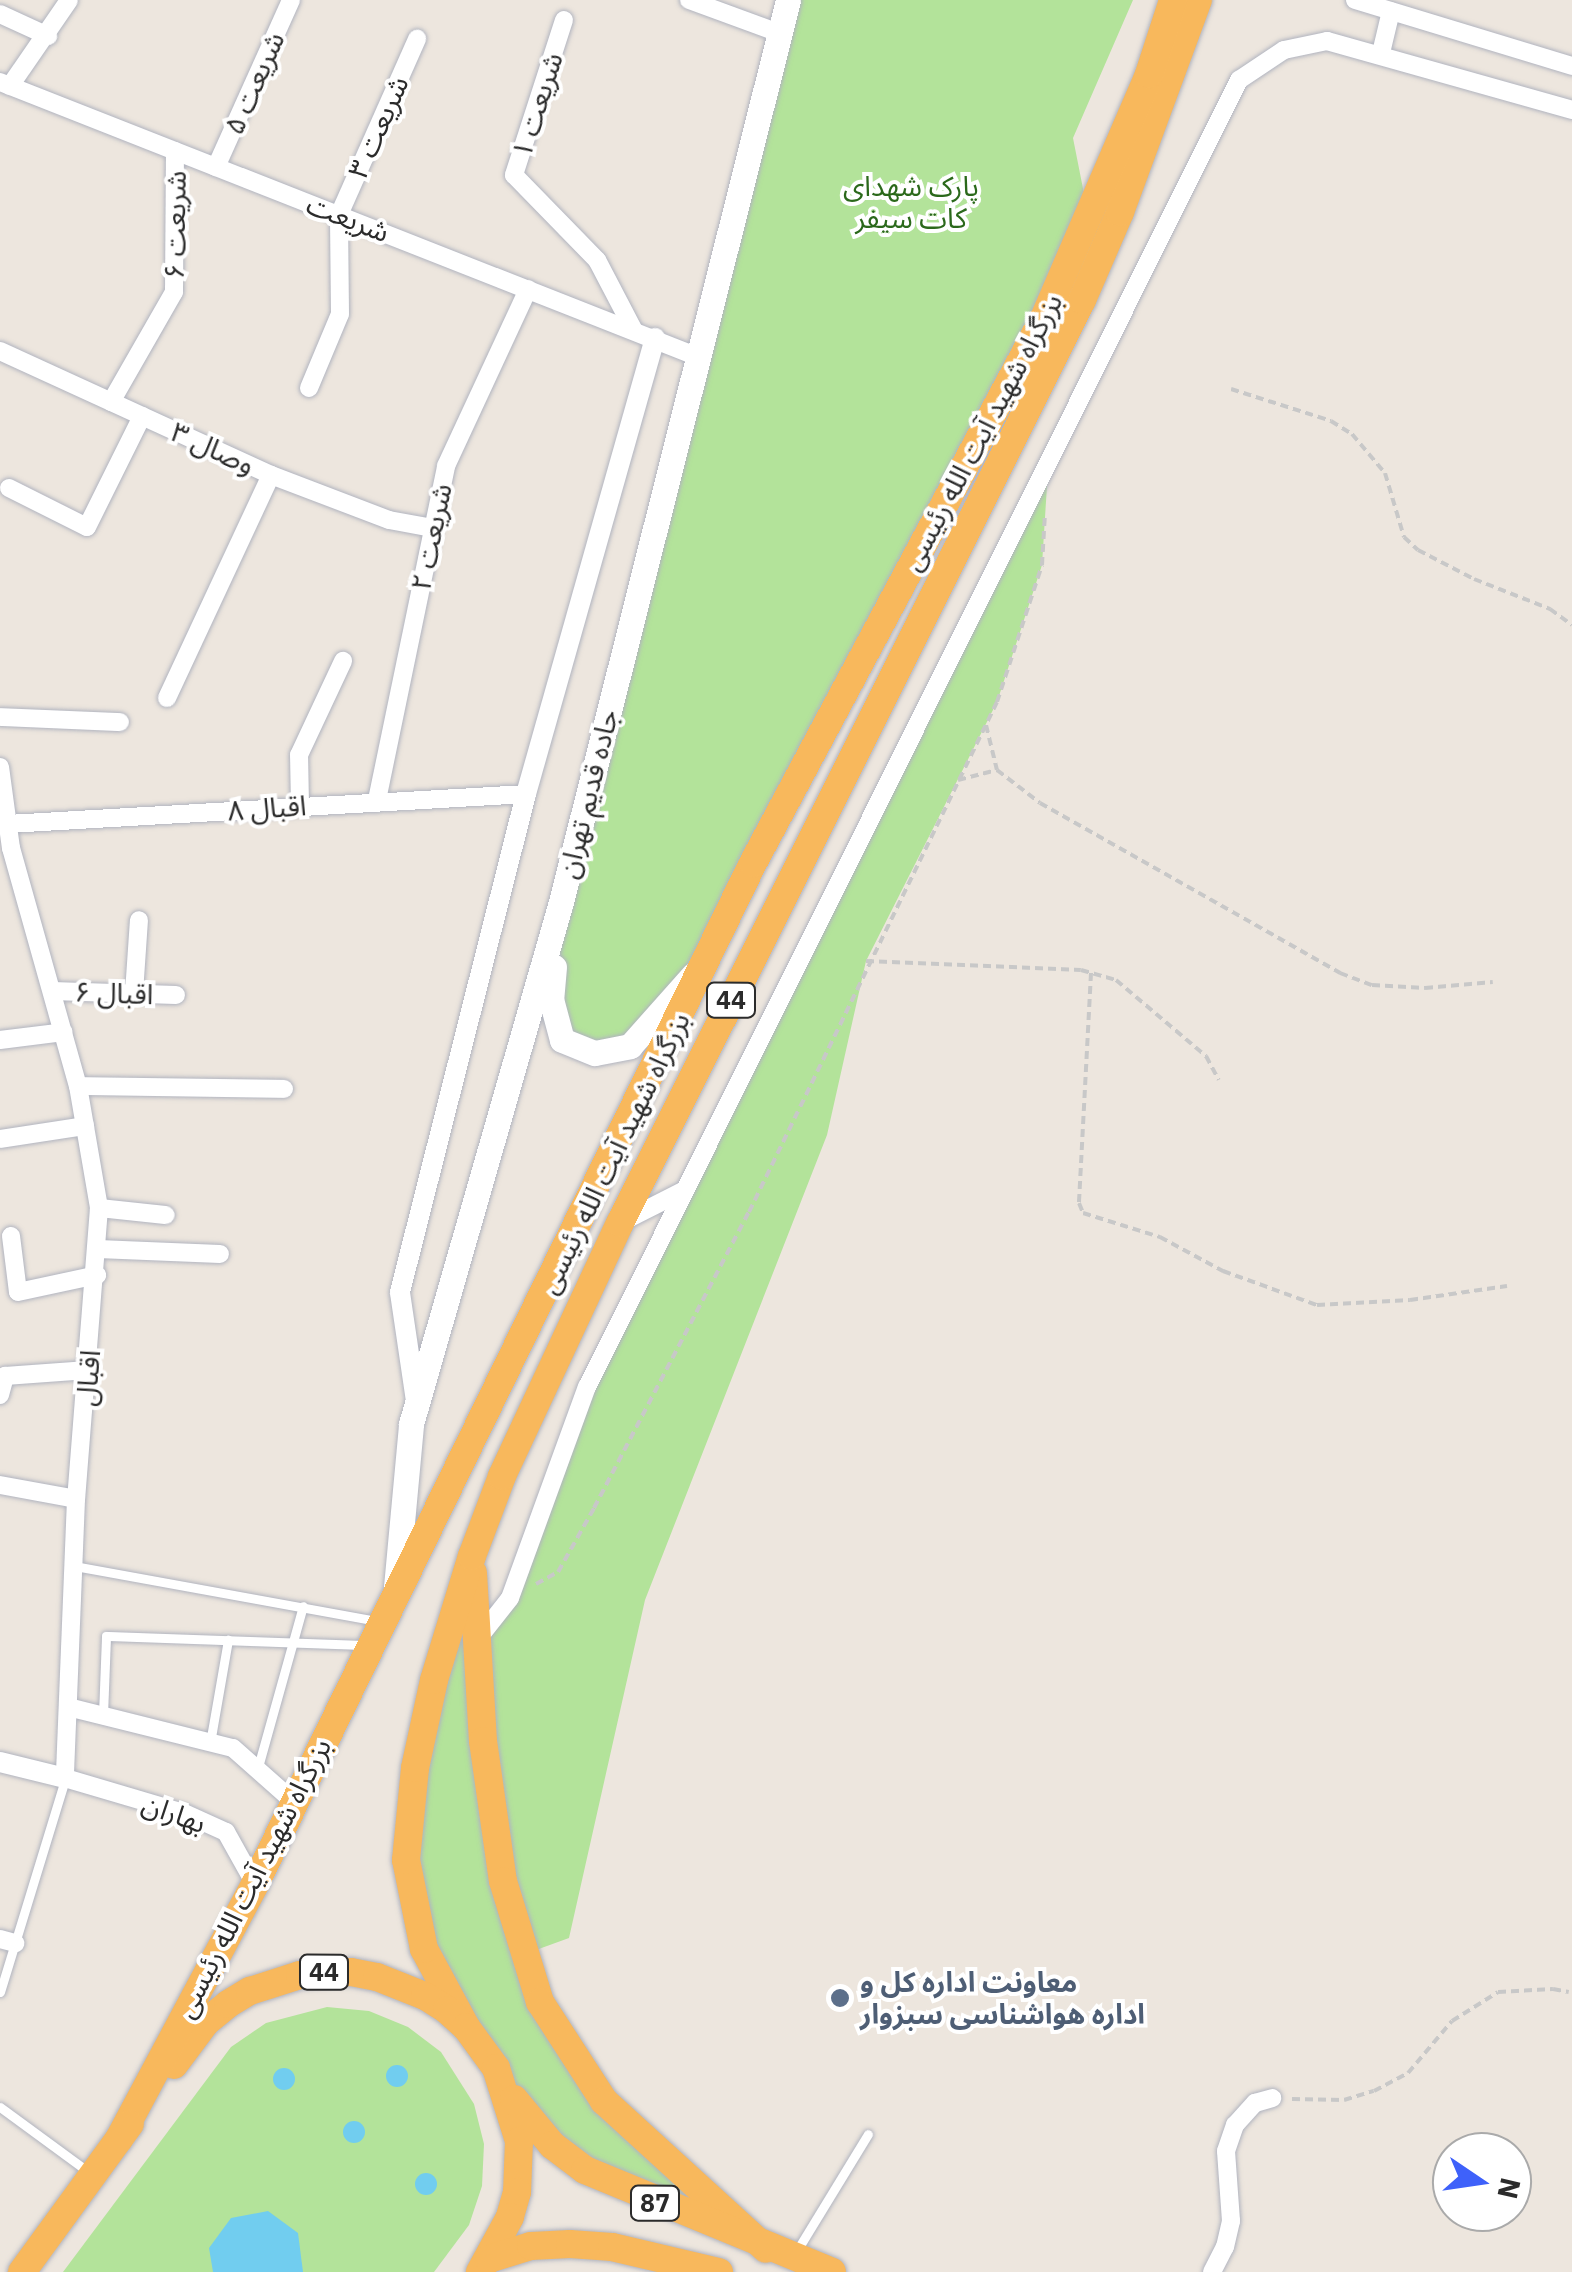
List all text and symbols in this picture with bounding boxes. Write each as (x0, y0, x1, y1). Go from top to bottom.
street label: شریعت ۵ (217, 27, 291, 139)
street label: شریعت ۱ (504, 48, 570, 162)
street label: شریعت ۳ (341, 71, 415, 183)
park label: پارک شهدای کات سیفر (843, 169, 979, 235)
street label: شریعت ۶ (157, 171, 193, 279)
street label: شریعت (302, 187, 394, 249)
street label: بزرگراه شهید آیت الله رئیسی (895, 288, 1069, 576)
street label: وصال ۳ (166, 415, 260, 481)
street label: شریعت ۲ (403, 480, 459, 594)
street label: جاده قدیم تهران (551, 706, 625, 882)
street label: اقبال ۸ (226, 788, 308, 828)
street label: اقبال ۶ (74, 975, 154, 1011)
road number: 44 (706, 980, 756, 1020)
street label: بزرگراه شهید آیت الله رئیسی (531, 1007, 697, 1299)
street label: اقبال (69, 1348, 107, 1408)
street label: بزرگراه شهید آیت الله رئیسی (168, 1733, 338, 2023)
street label: بهاران (138, 1786, 210, 1840)
road number: 44 (299, 1952, 349, 1992)
place label: معاونت اداره کل و اداره هواشناسی سبزوار (860, 1965, 1145, 2031)
marker: معاونت اداره کل و اداره هواشناسی سبزوار (829, 1987, 851, 2009)
north arrow (1432, 2132, 1532, 2232)
text: N (1489, 2174, 1530, 2202)
road number: 87 (630, 2183, 680, 2223)

